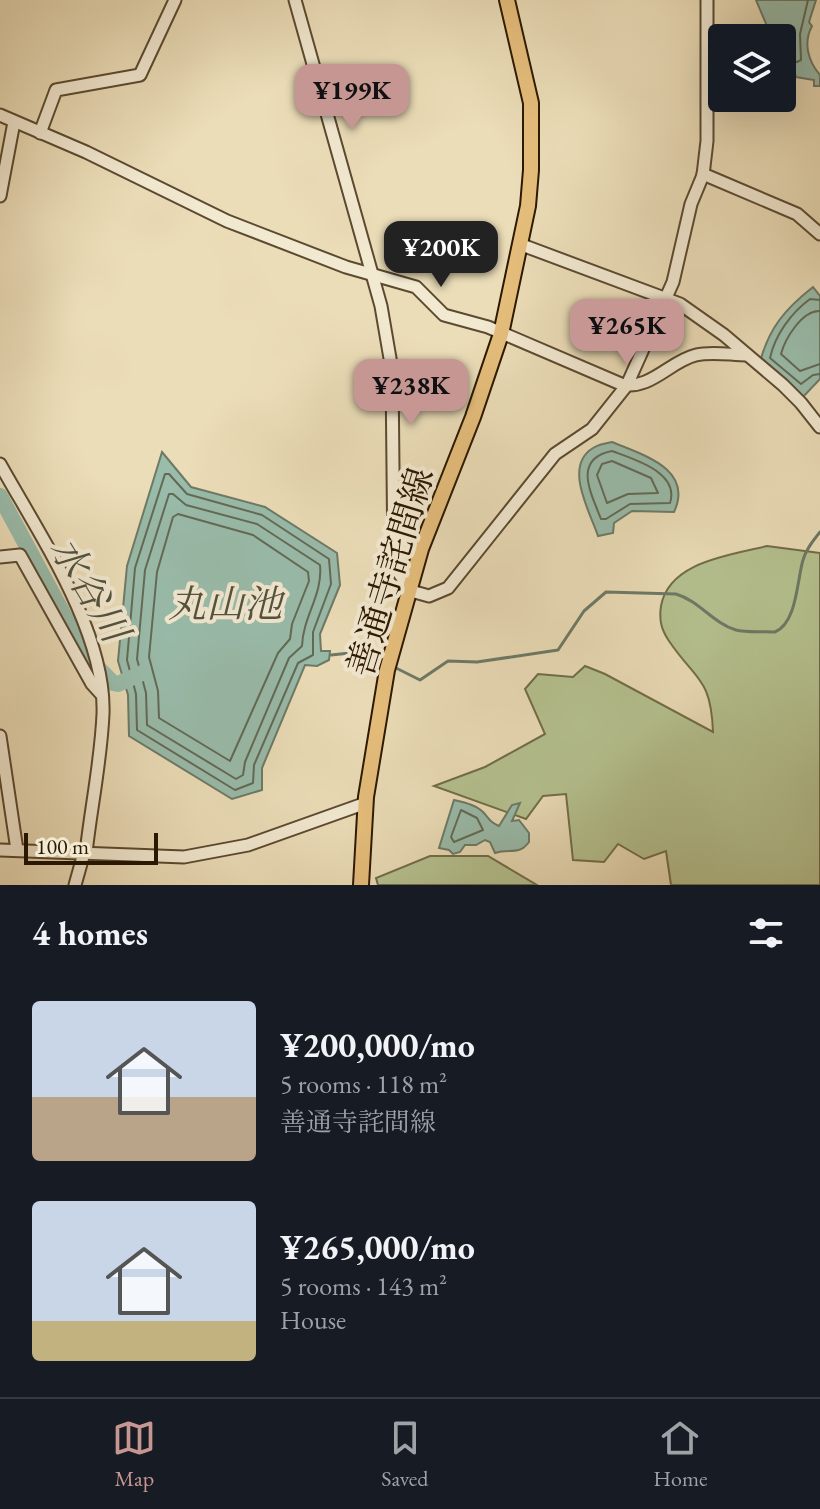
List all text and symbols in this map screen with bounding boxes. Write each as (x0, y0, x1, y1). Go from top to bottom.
map controls (708, 24, 796, 112)
button: layers (708, 24, 796, 112)
pin: ¥199K (296, 64, 408, 132)
text: ¥199K (313, 73, 391, 107)
pin: ¥200K (385, 221, 497, 289)
text: ¥200K (402, 230, 480, 264)
pin: ¥265K (571, 299, 683, 367)
text: ¥265K (588, 308, 666, 342)
pin: ¥238K (355, 359, 467, 427)
text: ¥238K (372, 368, 450, 402)
street label: 善通寺詫間線 (336, 462, 444, 682)
water label: 水谷川 (40, 528, 142, 654)
water label: 丸山池 (168, 579, 286, 628)
scale bar (24, 829, 158, 865)
text: 100 m (36, 832, 89, 861)
text: 4 homes (32, 911, 148, 955)
icon: filters (744, 911, 788, 955)
text: ¥200,000/mo (280, 1023, 475, 1067)
icon: home (96, 1033, 192, 1129)
text: 5 rooms · 118 m² (280, 1067, 447, 1101)
text: 善通寺詫間線 (280, 1105, 436, 1139)
text: ¥265,000/mo (280, 1225, 475, 1269)
icon: home (96, 1233, 192, 1329)
text: 5 rooms · 143 m² (280, 1269, 447, 1303)
text: House (280, 1303, 346, 1337)
tab: Map (112, 1416, 156, 1493)
tab: Saved (381, 1416, 428, 1493)
tab: Home (653, 1416, 708, 1493)

